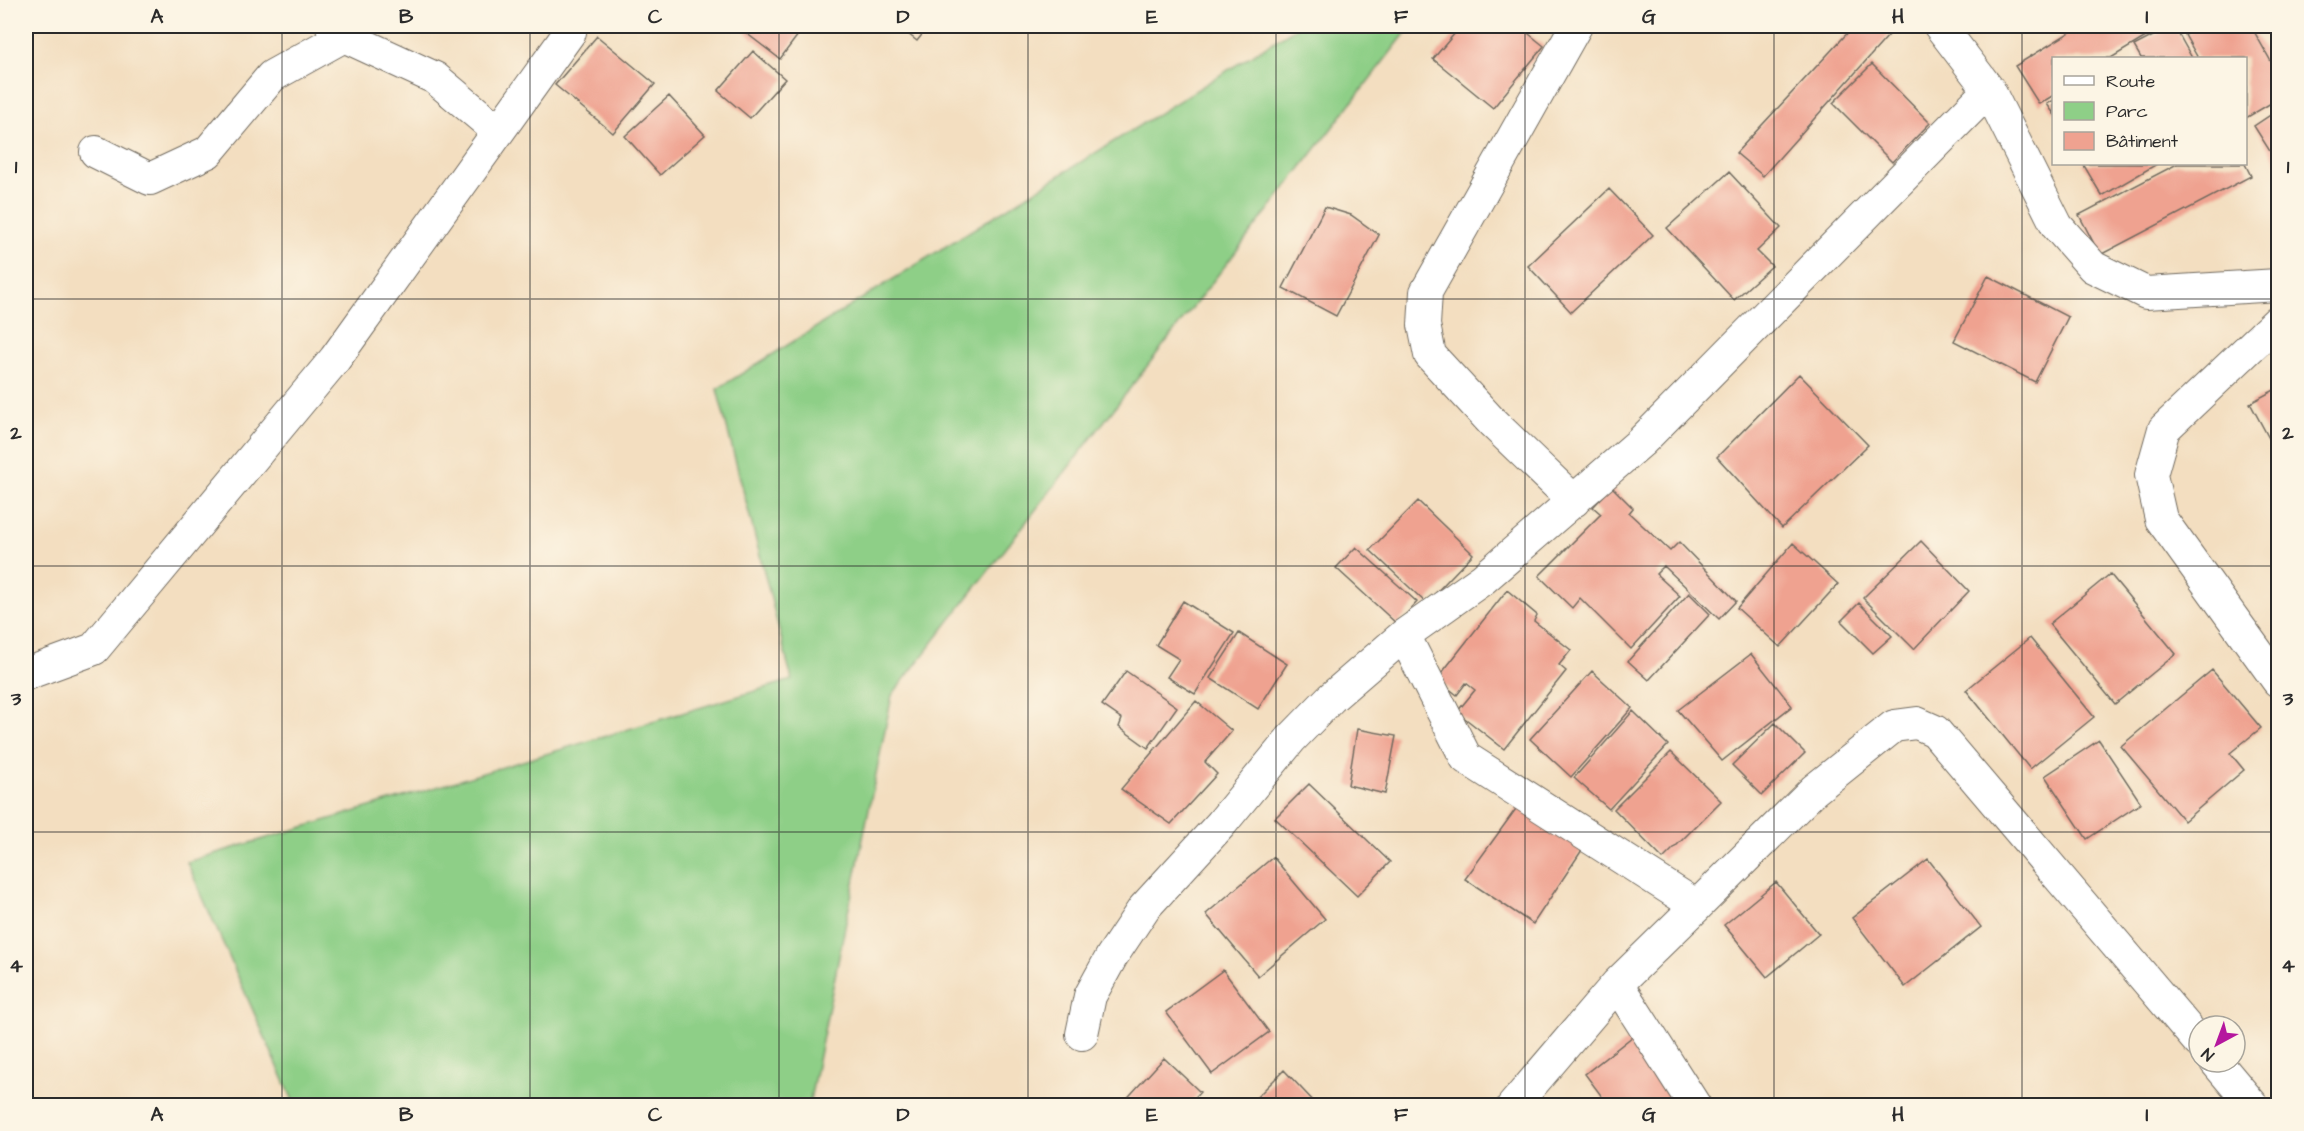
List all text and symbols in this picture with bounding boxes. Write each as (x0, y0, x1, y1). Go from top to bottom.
text: A (151, 3, 164, 31)
text: B (399, 3, 414, 31)
text: C (648, 3, 663, 31)
text: D (897, 3, 910, 31)
text: E (1146, 3, 1158, 31)
text: F (1394, 3, 1409, 31)
text: G (1642, 3, 1656, 31)
text: H (1892, 3, 1904, 31)
text: I (2145, 3, 2149, 31)
legend (2052, 57, 2247, 165)
text: Route (2106, 69, 2155, 94)
text: Parc (2106, 99, 2148, 124)
text: Bâtiment (2106, 129, 2179, 154)
text: 1 (15, 153, 18, 181)
text: 1 (2287, 153, 2290, 181)
text: 2 (9, 419, 22, 447)
text: 2 (2281, 419, 2294, 447)
text: 3 (10, 685, 22, 713)
text: 3 (2282, 685, 2294, 713)
text: 4 (9, 952, 23, 980)
text: 4 (2281, 952, 2295, 980)
north arrow (2187, 1014, 2247, 1074)
text: N (2197, 1043, 2219, 1066)
text: A (151, 1101, 164, 1129)
text: B (399, 1101, 414, 1129)
text: C (648, 1101, 663, 1129)
text: D (897, 1101, 910, 1129)
text: E (1146, 1101, 1158, 1129)
text: F (1394, 1101, 1409, 1129)
text: G (1642, 1101, 1656, 1129)
text: H (1892, 1101, 1904, 1129)
text: I (2145, 1101, 2149, 1129)

